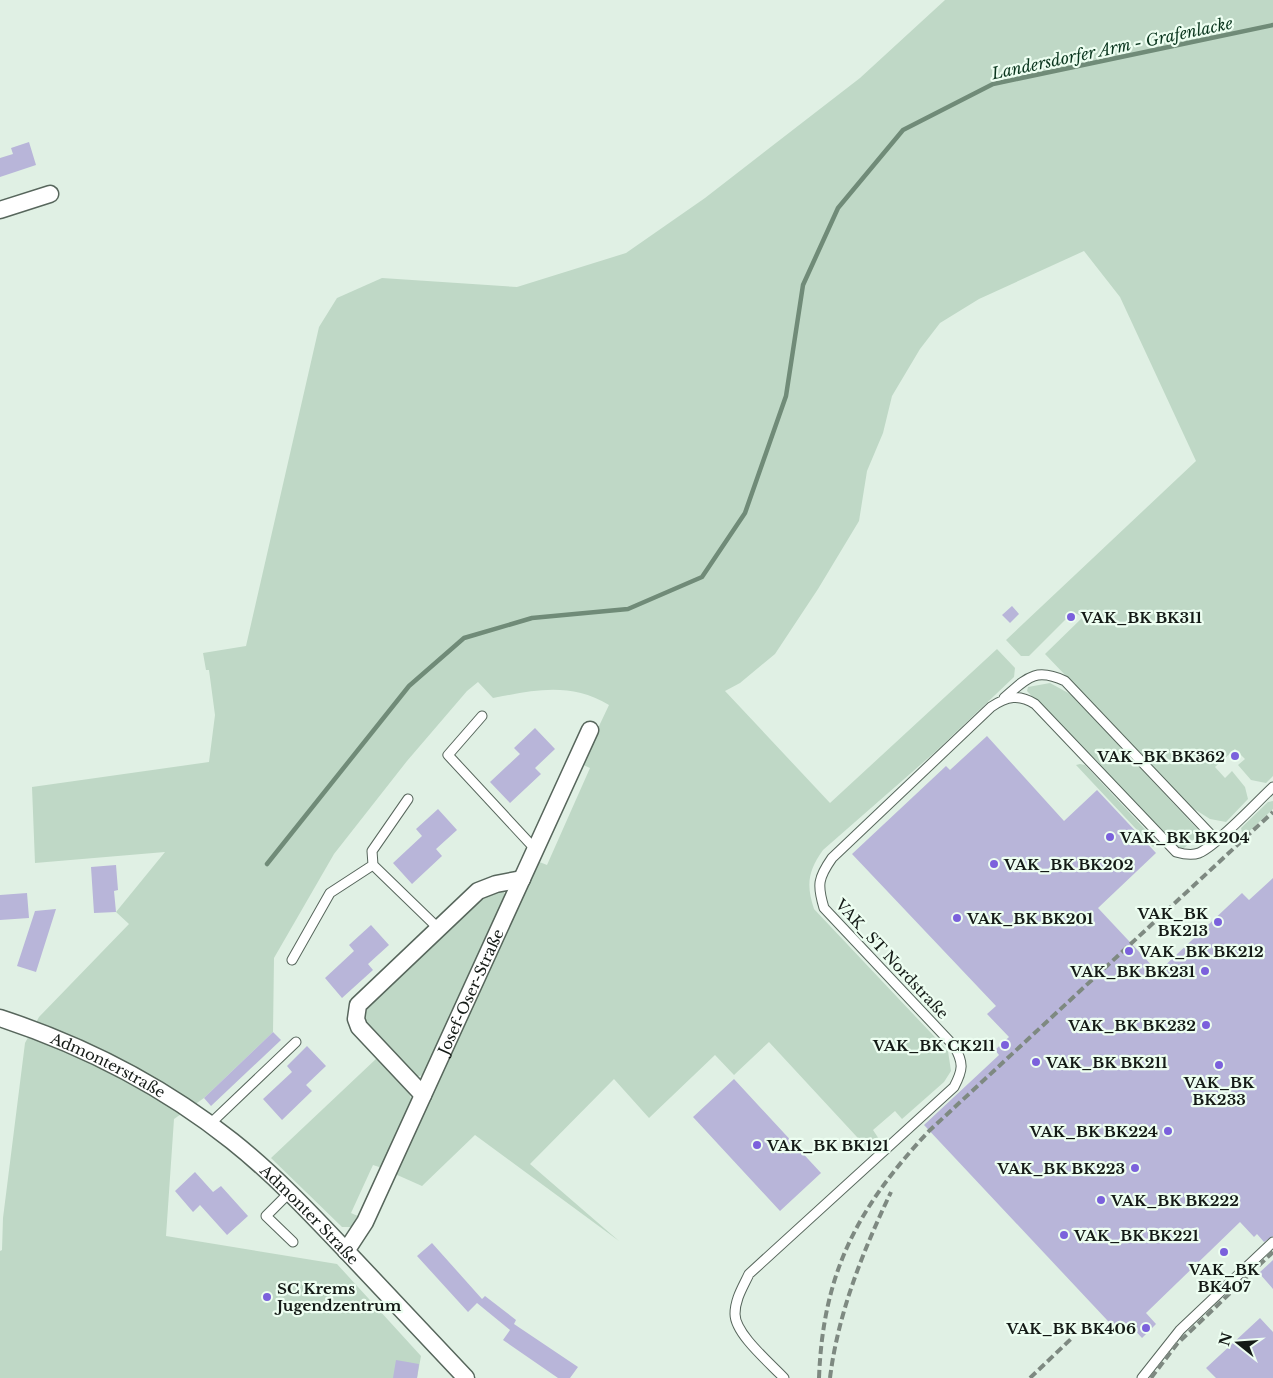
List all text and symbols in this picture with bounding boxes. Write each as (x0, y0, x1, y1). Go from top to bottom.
water label: Landersdorfer Arm - Grafenlacke (989, 13, 1235, 84)
place label: VAK_BK BK311 (1080, 608, 1203, 627)
marker: VAK_BK BK311 (1065, 611, 1077, 623)
place label: VAK_BK BK362 (1096, 747, 1225, 766)
marker: VAK_BK BK362 (1229, 750, 1241, 762)
place label: VAK_BK BK204 (1119, 828, 1250, 847)
marker: VAK_BK BK204 (1104, 831, 1116, 843)
place label: VAK_BK BK202 (1003, 855, 1134, 874)
marker: VAK_BK BK202 (988, 858, 1000, 870)
street label: VAK_ST Nordstraße (831, 894, 952, 1023)
place label: VAK_BK BK213 (1136, 904, 1209, 940)
place label: VAK_BK BK201 (966, 909, 1094, 928)
marker: VAK_BK BK201 (951, 912, 963, 924)
marker: VAK_BK BK213 (1212, 916, 1224, 928)
street label: Josef-Oser-Straße (433, 926, 507, 1059)
place label: VAK_BK BK212 (1138, 942, 1264, 961)
marker: VAK_BK BK212 (1123, 945, 1135, 957)
place label: VAK_BK BK231 (1069, 962, 1195, 981)
marker: VAK_BK BK231 (1199, 965, 1211, 977)
place label: VAK_BK BK232 (1067, 1016, 1196, 1035)
marker: VAK_BK BK232 (1200, 1019, 1212, 1031)
street label: Admonterstraße (47, 1028, 169, 1101)
place label: VAK_BK CK211 (872, 1036, 995, 1055)
marker: VAK_BK CK211 (999, 1039, 1011, 1051)
place label: VAK_BK BK211 (1045, 1053, 1168, 1072)
marker: VAK_BK BK211 (1030, 1056, 1042, 1068)
marker: VAK_BK BK233 (1213, 1059, 1225, 1071)
place label: VAK_BK BK233 (1183, 1073, 1255, 1109)
place label: VAK_BK BK224 (1029, 1122, 1158, 1141)
marker: VAK_BK BK224 (1162, 1125, 1174, 1137)
place label: VAK_BK BK121 (766, 1136, 889, 1155)
marker: VAK_BK BK121 (751, 1139, 763, 1151)
place label: VAK_BK BK223 (996, 1159, 1125, 1178)
street label: Admonter Straße (256, 1160, 363, 1268)
marker: VAK_BK BK223 (1129, 1162, 1141, 1174)
place label: VAK_BK BK222 (1110, 1191, 1239, 1210)
marker: VAK_BK BK222 (1095, 1194, 1107, 1206)
place label: VAK_BK BK221 (1073, 1226, 1199, 1245)
marker: VAK_BK BK221 (1058, 1229, 1070, 1241)
marker: VAK_BK BK407 (1218, 1246, 1230, 1258)
place label: VAK_BK BK407 (1188, 1260, 1260, 1296)
place label: SC Krems Jugendzentrum (274, 1279, 402, 1315)
marker: SC Krems Jugendzentrum (261, 1291, 273, 1303)
north arrow (1213, 1318, 1263, 1368)
place label: VAK_BK BK406 (1005, 1319, 1136, 1338)
marker: VAK_BK BK406 (1140, 1322, 1152, 1334)
text: N (1215, 1330, 1236, 1348)

